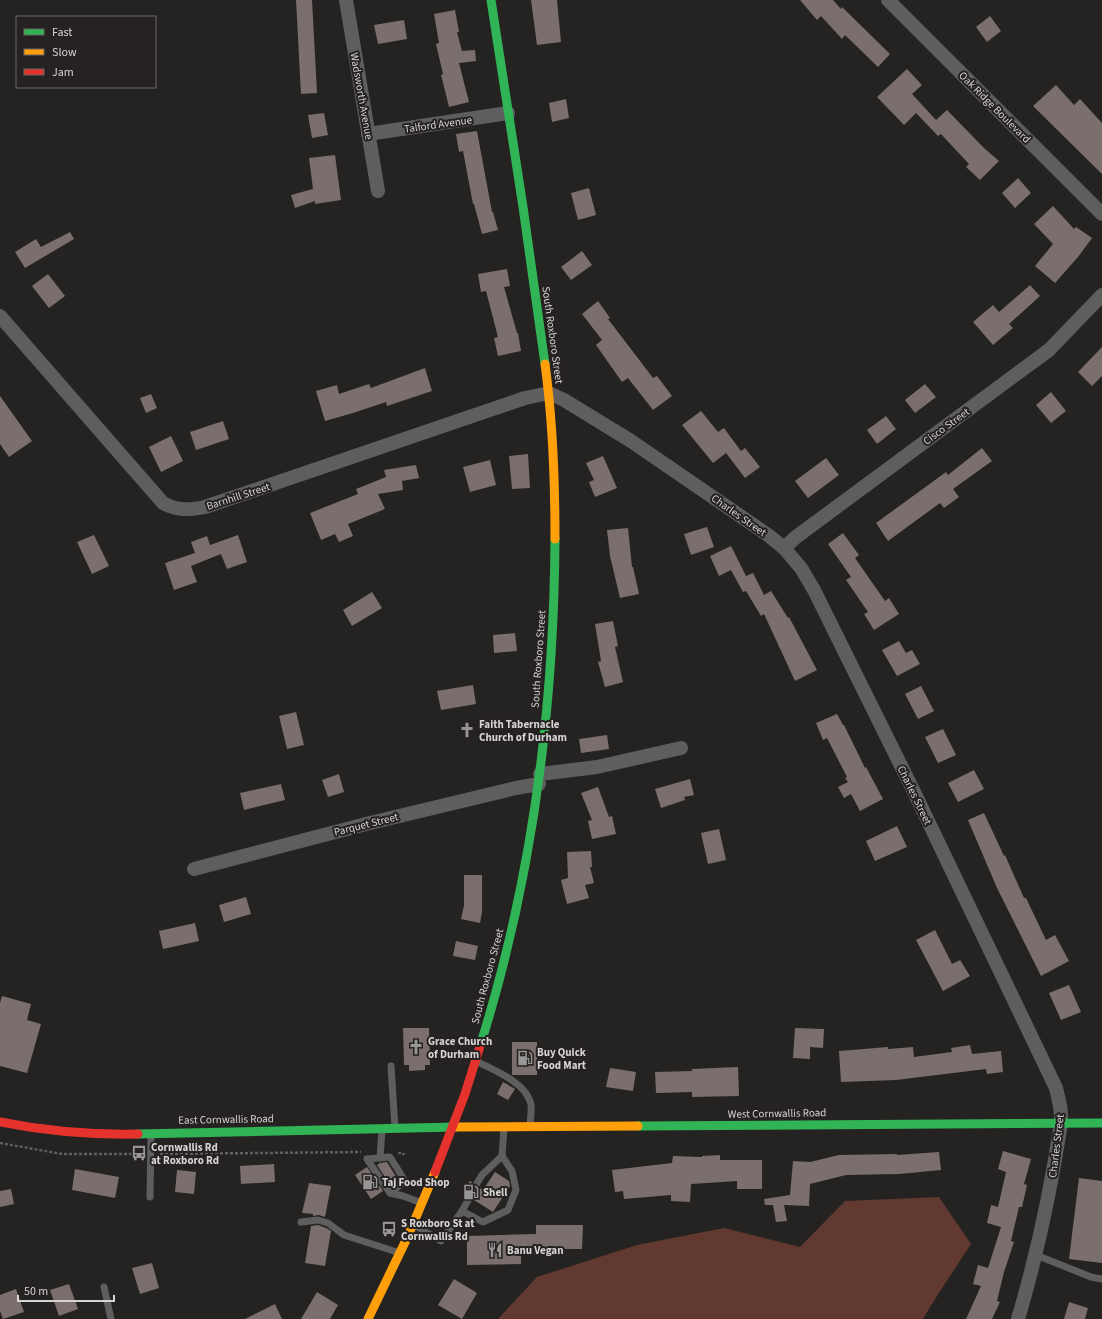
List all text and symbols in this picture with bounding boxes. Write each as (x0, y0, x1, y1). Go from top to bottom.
legend (16, 16, 156, 88)
text: Fast (52, 24, 72, 41)
text: Slow (52, 44, 77, 61)
street label: Wadsworth Avenue (346, 51, 377, 141)
text: Jam (52, 64, 74, 81)
street label: Oak Ridge Boulevard (956, 68, 1034, 146)
street label: Talford Avenue (403, 112, 474, 137)
street label: South Roxboro Street (538, 285, 567, 385)
street label: Cisco Street (920, 404, 973, 448)
street label: Barnhill Street (204, 479, 272, 514)
street label: Charles Street (708, 491, 770, 540)
street label: South Roxboro Street (528, 609, 549, 708)
place label: Faith Tabernacle Church of Durham (479, 717, 567, 745)
church icon: Faith Tabernacle Church of Durham (458, 721, 476, 739)
street label: Charles Street (894, 763, 935, 828)
street label: Parquet Street (332, 809, 400, 840)
street label: South Roxboro Street (468, 927, 507, 1025)
place label: Grace Church of Durham (428, 1034, 492, 1062)
church icon: Grace Church of Durham (407, 1038, 425, 1056)
place label: Buy Quick Food Mart (537, 1045, 587, 1073)
fuel station icon: Buy Quick Food Mart (516, 1049, 534, 1067)
street label: West Cornwallis Road (728, 1105, 826, 1122)
street label: East Cornwallis Road (178, 1111, 274, 1128)
street label: Charles Street (1045, 1113, 1068, 1179)
place label: Cornwallis Rd at Roxboro Rd (151, 1140, 219, 1168)
bus stop icon: Cornwallis Rd at Roxboro Rd (130, 1144, 148, 1162)
fuel station icon: Taj Food Shop (361, 1173, 379, 1191)
place label: Taj Food Shop (382, 1175, 450, 1190)
fuel station icon: Shell (462, 1183, 480, 1201)
place label: Shell (483, 1185, 508, 1200)
place label: S Roxboro St at Cornwallis Rd (401, 1216, 475, 1244)
bus stop icon: S Roxboro St at Cornwallis Rd (380, 1220, 398, 1238)
restaurant icon: Banu Vegan (486, 1241, 504, 1259)
place label: Banu Vegan (507, 1243, 563, 1258)
scale bar (18, 1277, 114, 1303)
text: 50 m (24, 1283, 48, 1300)

